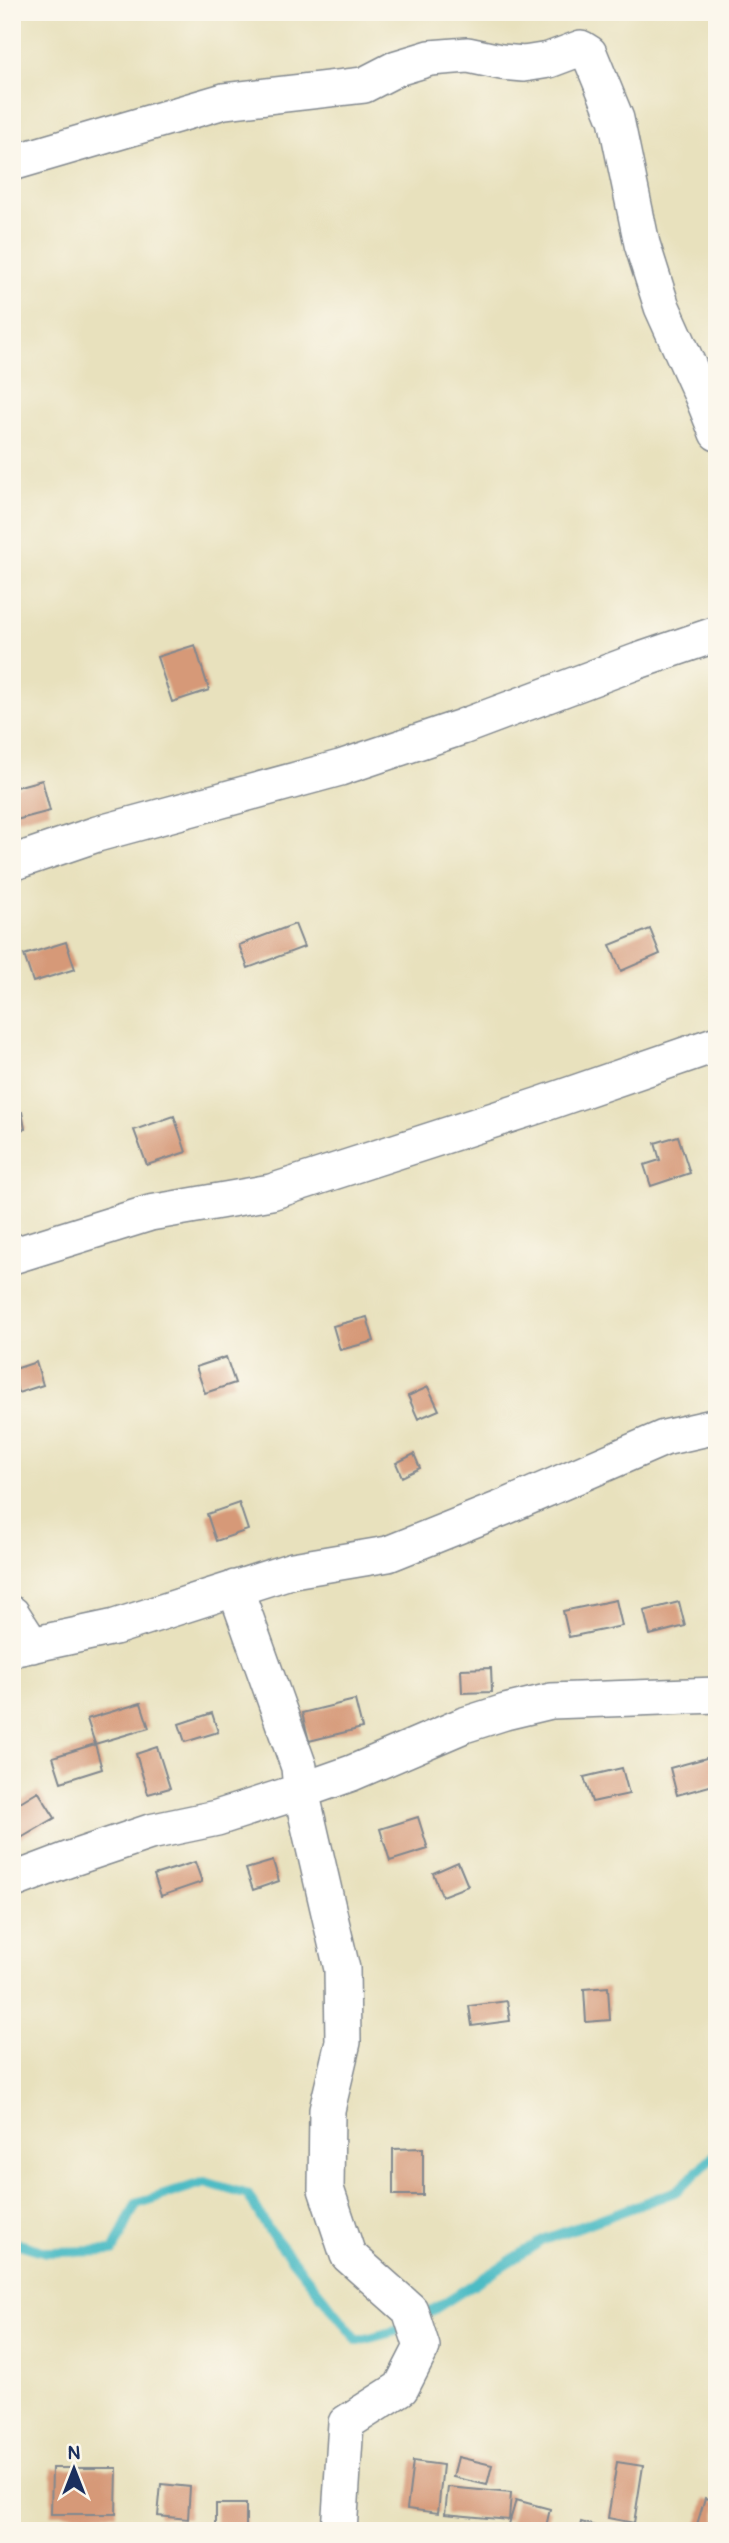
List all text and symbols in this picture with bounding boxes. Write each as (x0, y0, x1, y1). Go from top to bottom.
north arrow (38, 2434, 108, 2504)
text: N (68, 2441, 81, 2465)

